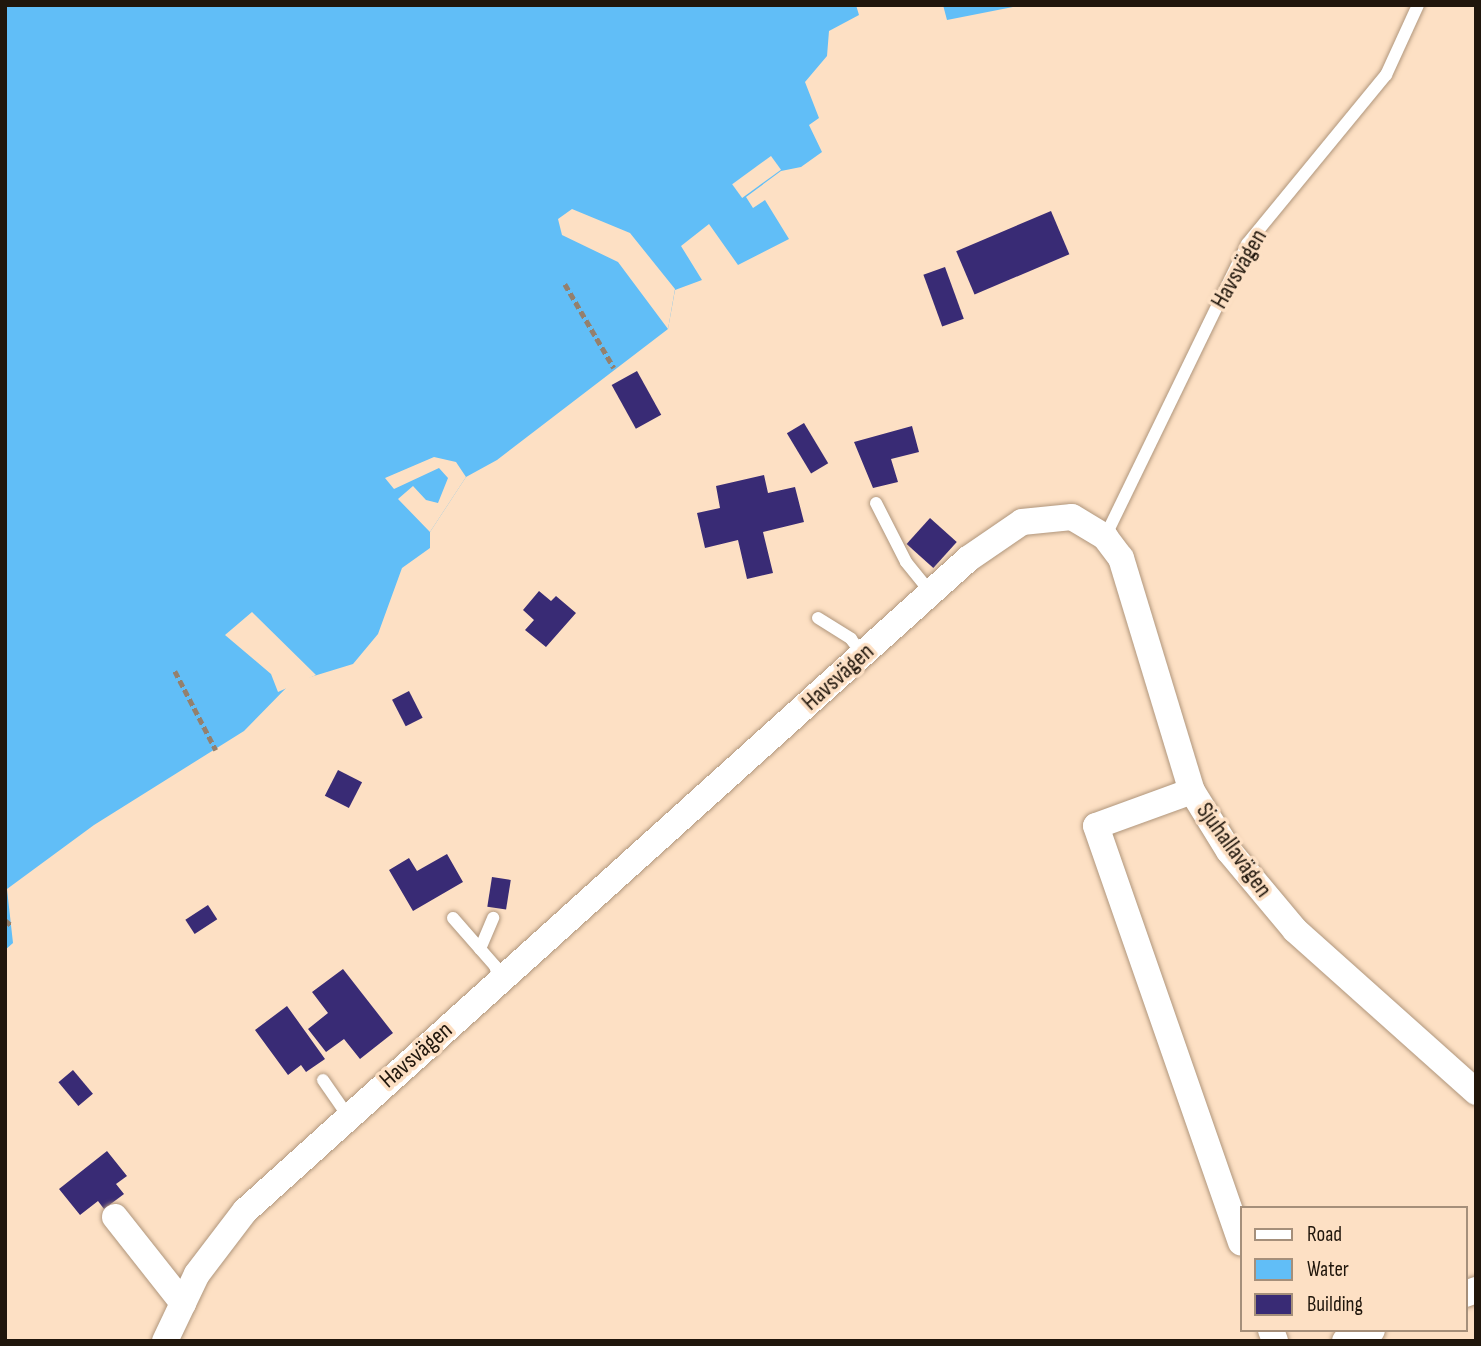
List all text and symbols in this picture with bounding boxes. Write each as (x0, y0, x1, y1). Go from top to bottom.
street label: Havsvägen (1205, 224, 1273, 314)
street label: Havsvägen (796, 637, 880, 717)
street label: Sjuhallavägen (1190, 797, 1278, 903)
street label: Havsvägen (374, 1016, 458, 1094)
legend (1240, 1206, 1467, 1332)
text: Road (1307, 1222, 1342, 1247)
text: Water (1307, 1257, 1349, 1282)
text: Building (1307, 1292, 1363, 1317)

